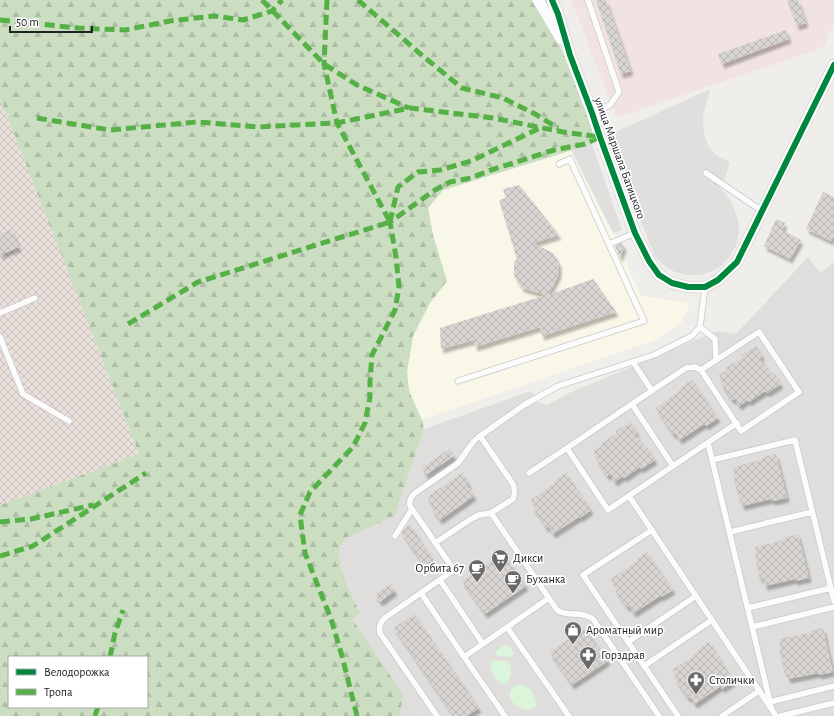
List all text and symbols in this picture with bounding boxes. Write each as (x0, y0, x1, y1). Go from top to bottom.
scale bar (10, 8, 92, 34)
text: 50 m (16, 16, 39, 28)
street label: улица Маршала Батицкого (591, 95, 648, 221)
supermarket icon: Дикси (490, 548, 510, 573)
place label: Дикси (513, 552, 543, 564)
cafe icon: Орбита 67 (467, 558, 487, 583)
place label: Орбита 67 (415, 562, 464, 574)
cafe icon: Буханка (503, 569, 523, 594)
place label: Буханка (526, 573, 566, 586)
shop icon: Ароматный мир (563, 620, 583, 645)
place label: Ароматный мир (586, 624, 663, 636)
pharmacy icon: Горздрав (578, 645, 598, 670)
place label: Горздрав (601, 649, 645, 661)
legend (8, 656, 148, 708)
text: Велодорожка (44, 666, 110, 678)
pharmacy icon: Столички (686, 670, 706, 695)
place label: Столички (709, 674, 755, 686)
text: Тропа (44, 686, 73, 698)

